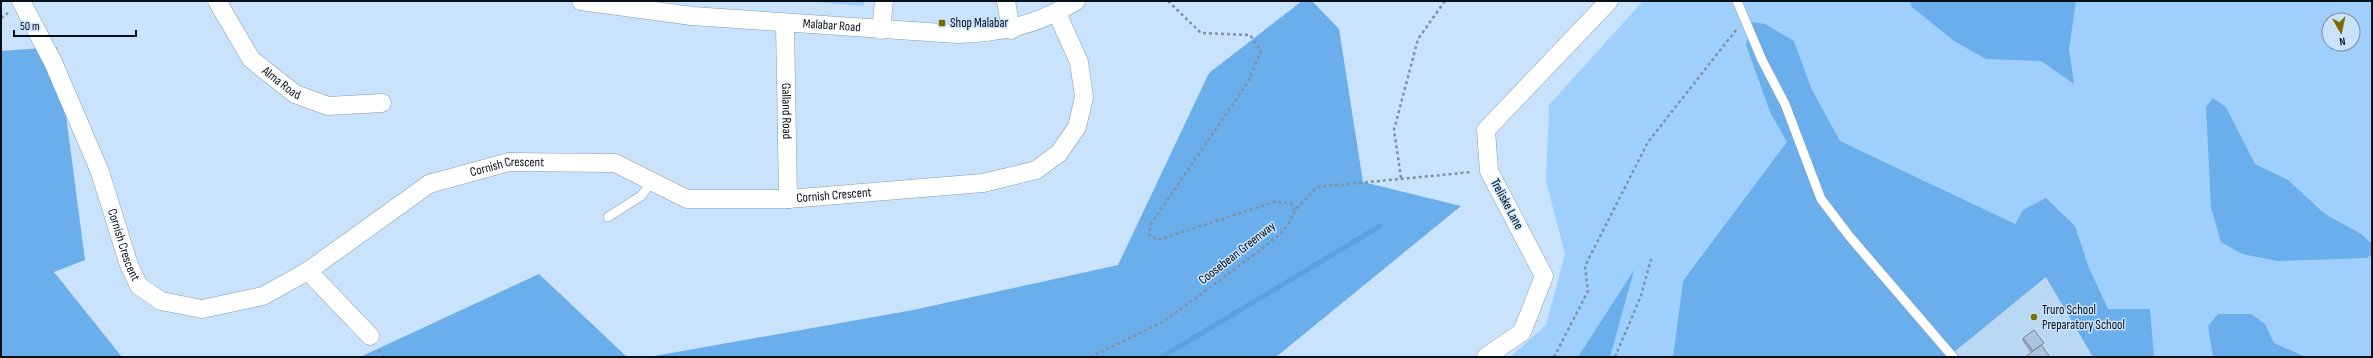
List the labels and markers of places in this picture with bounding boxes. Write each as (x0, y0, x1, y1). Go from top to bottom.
place label: Shop Malabar (950, 15, 1009, 31)
marker: Shop Malabar (937, 18, 947, 28)
place label: Truro School Preparatory School (2042, 302, 2125, 333)
marker: Truro School Preparatory School (2029, 312, 2039, 322)

